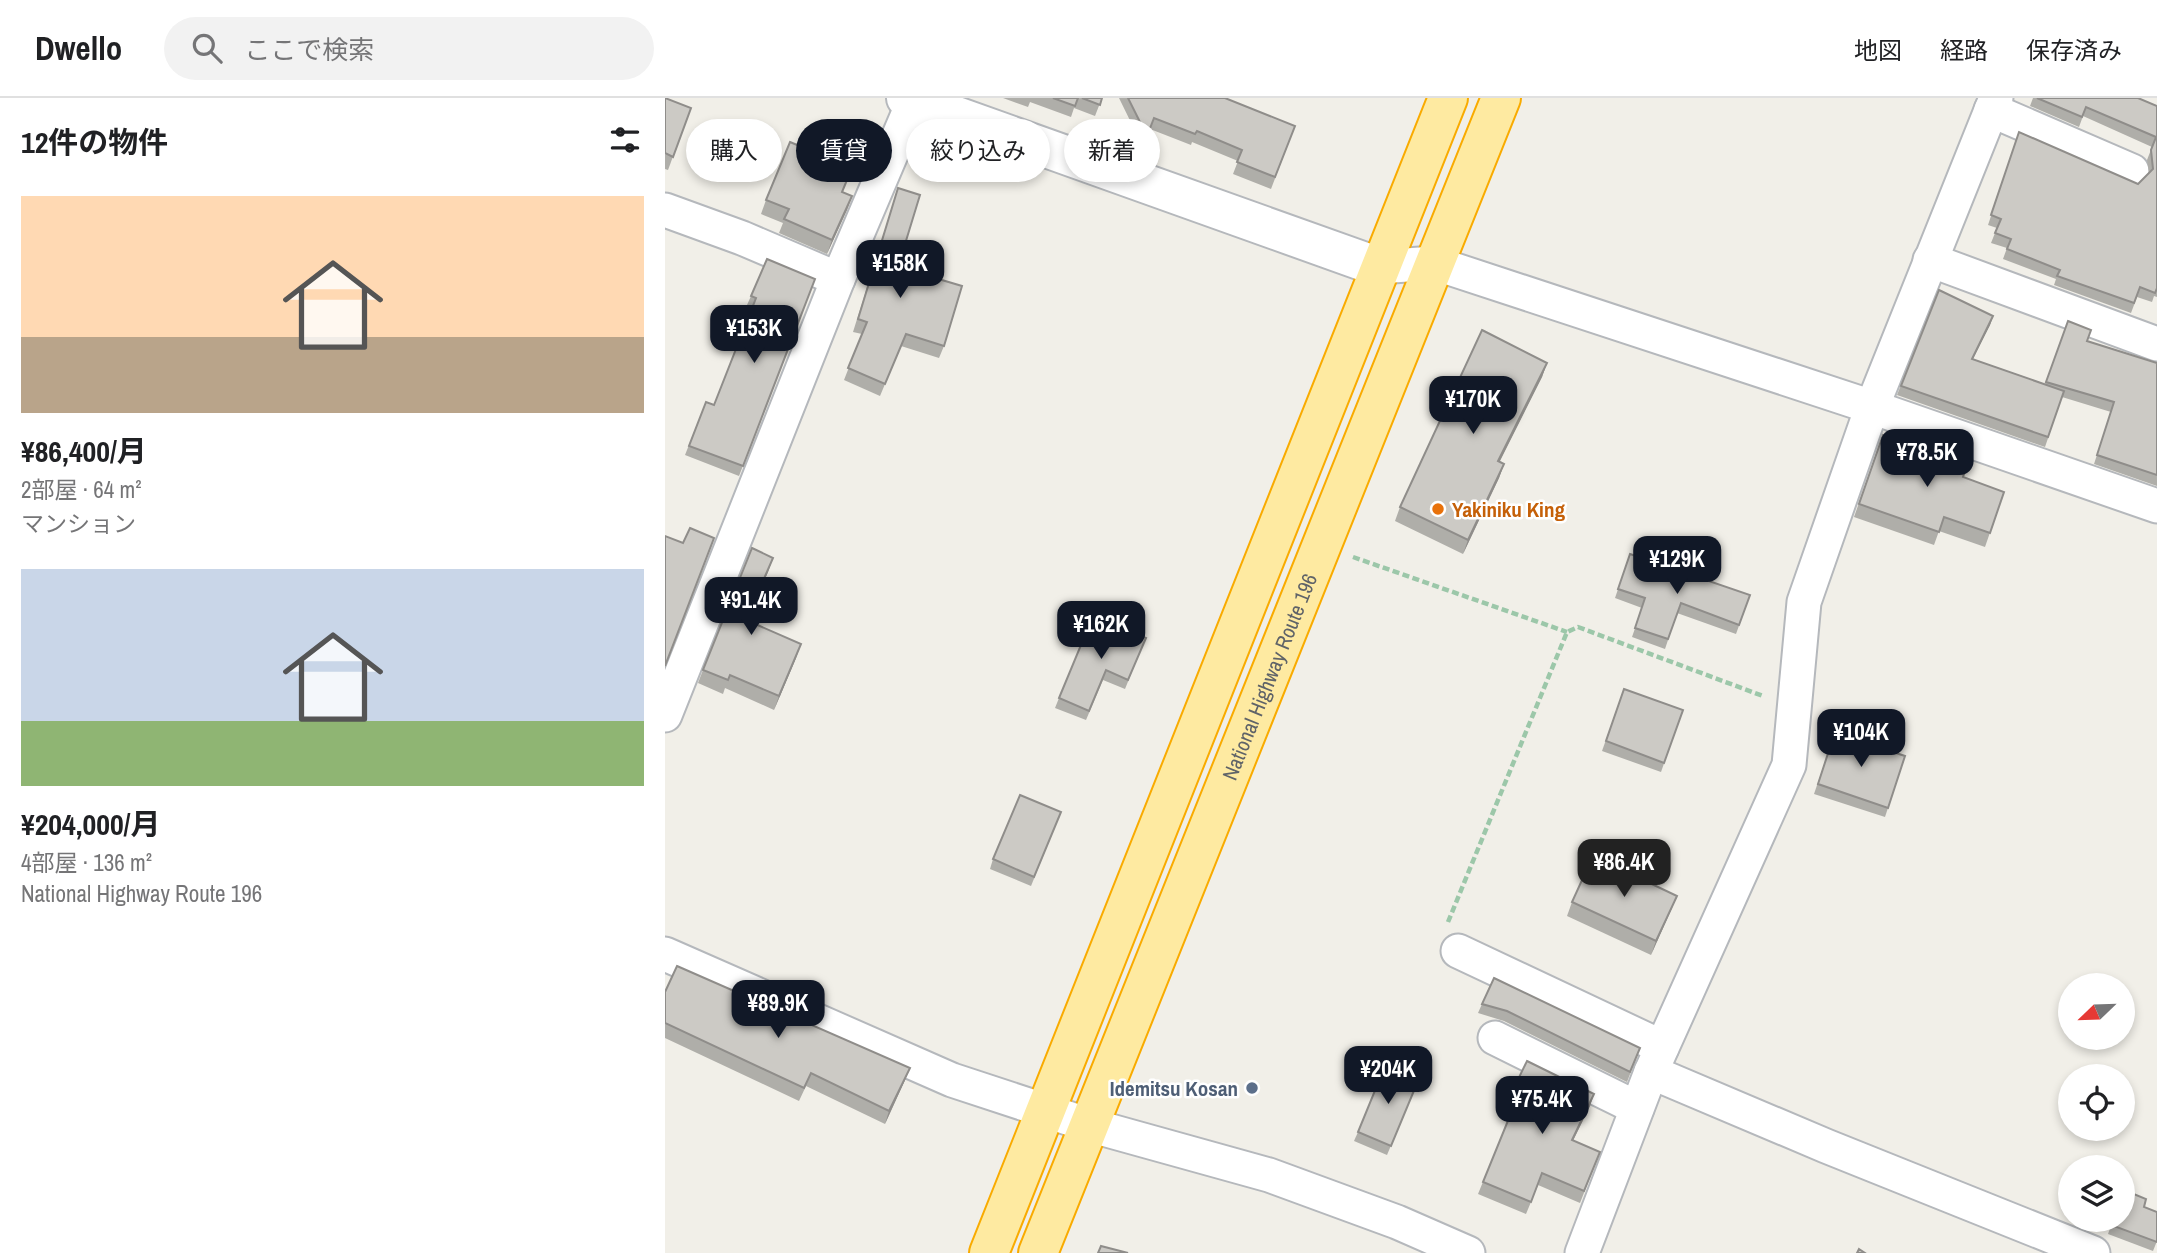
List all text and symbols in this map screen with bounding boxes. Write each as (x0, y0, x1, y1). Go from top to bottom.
search box (164, 17, 654, 80)
text: Dwello (35, 26, 122, 70)
icon: search (188, 29, 226, 67)
text: ここで検索 (244, 32, 374, 67)
text: 地図 (1854, 34, 1902, 66)
text: 経路 (1940, 34, 1988, 66)
text: 保存済み (2026, 34, 2122, 66)
chip: 購入 (686, 119, 782, 182)
chip: 賃貸 (796, 119, 892, 182)
chip: 絞り込み (906, 119, 1050, 182)
chip: 新着 (1064, 119, 1160, 182)
icon: filters (606, 121, 644, 159)
text: 12件の物件 (21, 122, 168, 162)
pin: ¥158K (851, 240, 949, 300)
icon: home (270, 242, 396, 368)
text: ¥158K (872, 247, 928, 278)
pin: ¥153K (705, 306, 803, 365)
text: ¥153K (726, 312, 782, 343)
pin: ¥170K (1424, 376, 1522, 436)
text: ¥170K (1445, 383, 1501, 414)
pin: ¥78.5K (1870, 430, 1984, 489)
text: ¥86,400/月 (21, 431, 147, 471)
text: ¥78.5K (1897, 436, 1957, 467)
text: 2部屋 · 64 m² (21, 474, 141, 505)
place label: Yakiniku King (1452, 495, 1565, 524)
marker: Yakiniku King (1430, 501, 1446, 517)
text: マンション (21, 508, 136, 539)
pin: ¥129K (1628, 536, 1726, 596)
text: ¥129K (1649, 543, 1705, 574)
street label: National Highway Route 196 (1215, 569, 1324, 784)
pin: ¥91.4K (694, 578, 808, 637)
text: ¥91.4K (721, 584, 781, 615)
pin: ¥162K (1052, 602, 1150, 661)
text: ¥162K (1073, 608, 1129, 639)
icon: home (270, 614, 396, 740)
pin: ¥104K (1812, 710, 1910, 769)
text: ¥104K (1833, 716, 1889, 747)
text: ¥204,000/月 (21, 804, 160, 844)
pin: ¥86.4K (1567, 840, 1681, 899)
text: ¥86.4K (1594, 846, 1654, 877)
text: 4部屋 · 136 m² (21, 847, 152, 878)
text: National Highway Route 196 (21, 878, 262, 909)
north arrow (2058, 973, 2135, 1050)
map controls (2058, 973, 2135, 1232)
pin: ¥89.9K (721, 981, 835, 1040)
text: ¥89.9K (748, 987, 808, 1018)
pin: ¥204K (1339, 1046, 1437, 1106)
text: ¥204K (1360, 1053, 1416, 1084)
button: locate (2058, 1064, 2135, 1141)
place label: Idemitsu Kosan (1110, 1074, 1238, 1103)
pin: ¥75.4K (1485, 1076, 1599, 1136)
marker: Idemitsu Kosan (1244, 1080, 1260, 1096)
text: ¥75.4K (1512, 1083, 1572, 1114)
button: layers (2058, 1155, 2135, 1232)

